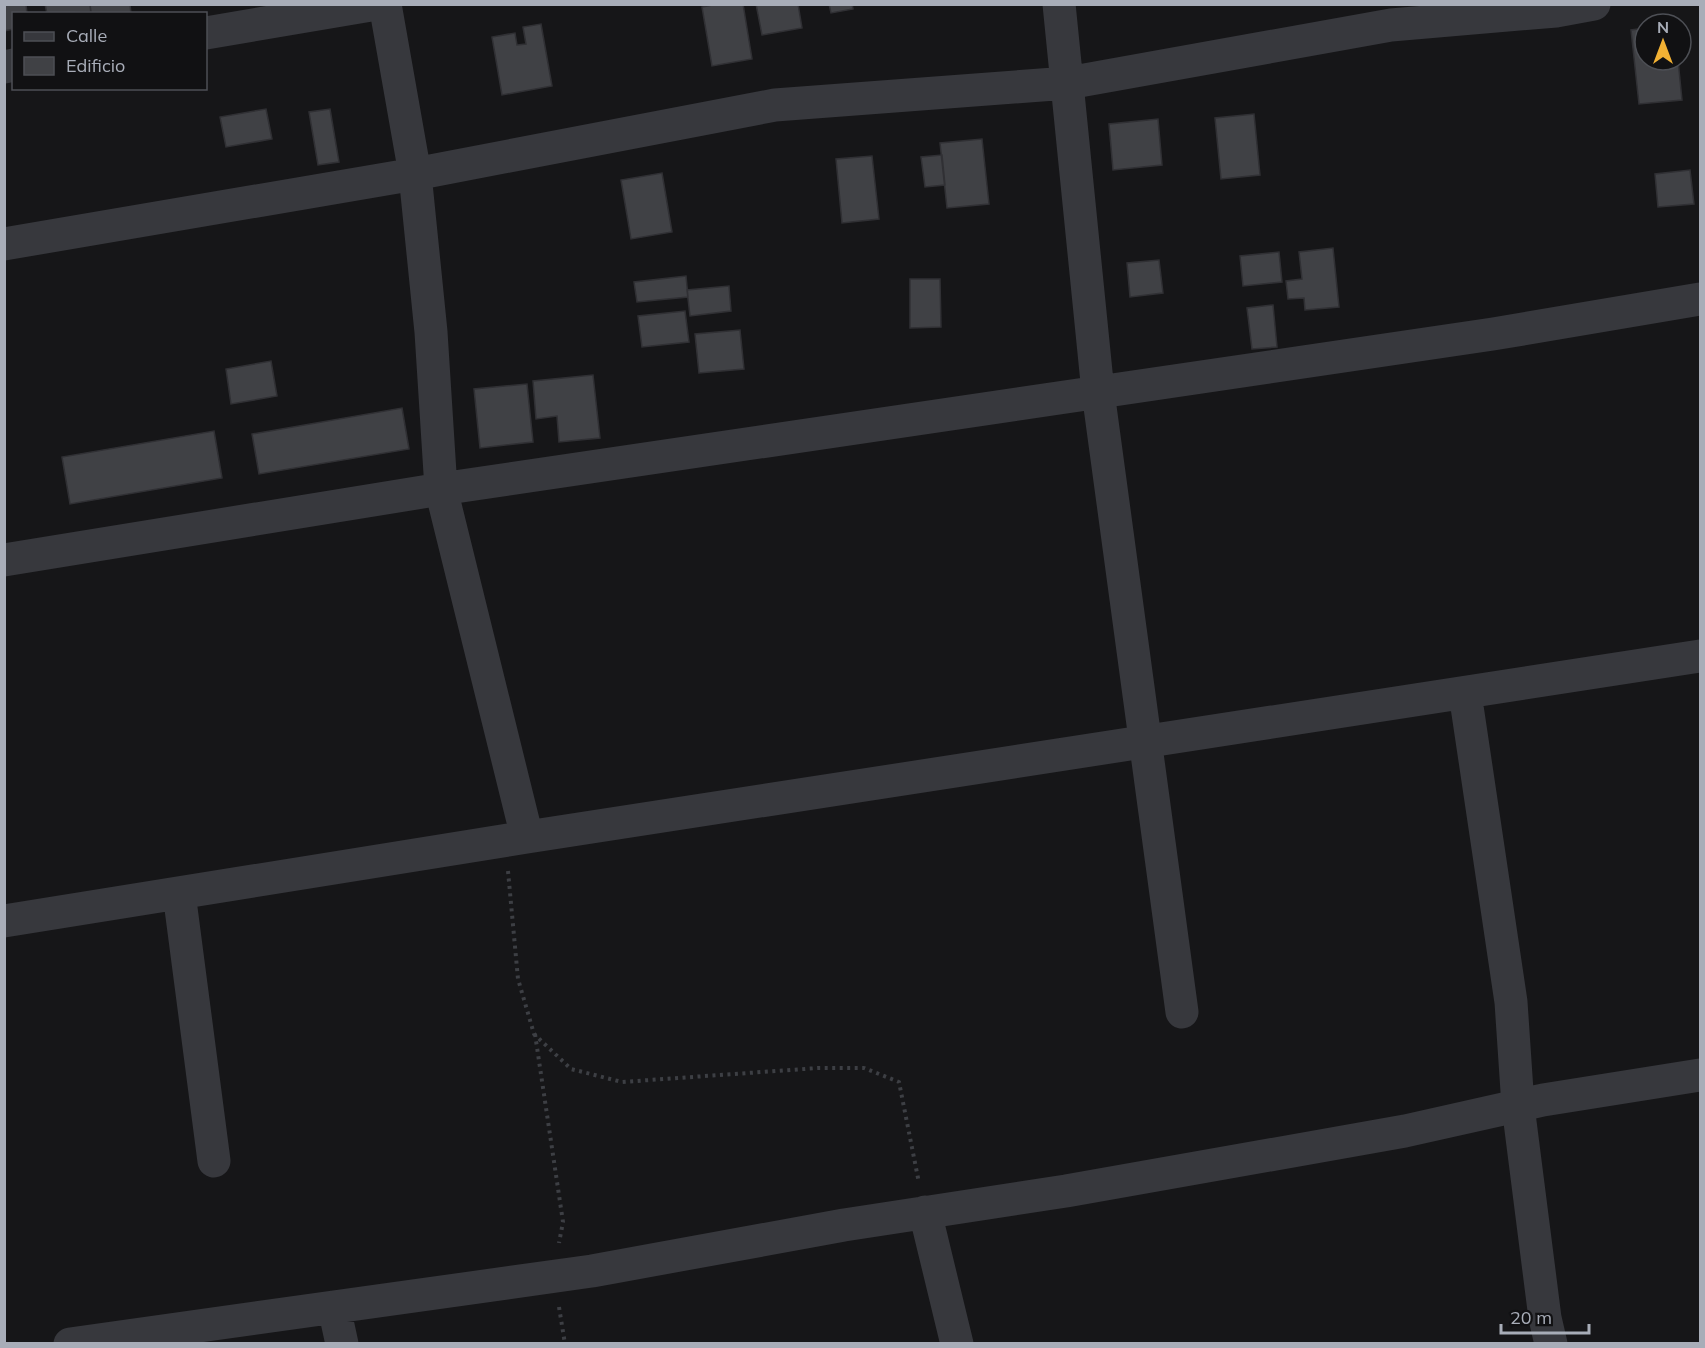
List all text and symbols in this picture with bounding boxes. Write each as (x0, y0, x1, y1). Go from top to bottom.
legend (12, 12, 207, 90)
north arrow (1633, 12, 1693, 72)
text: N (1657, 17, 1669, 37)
text: Calle (66, 24, 107, 47)
text: Edificio (66, 54, 125, 77)
scale bar (1501, 1297, 1590, 1335)
text: 20 m (1510, 1306, 1552, 1329)

